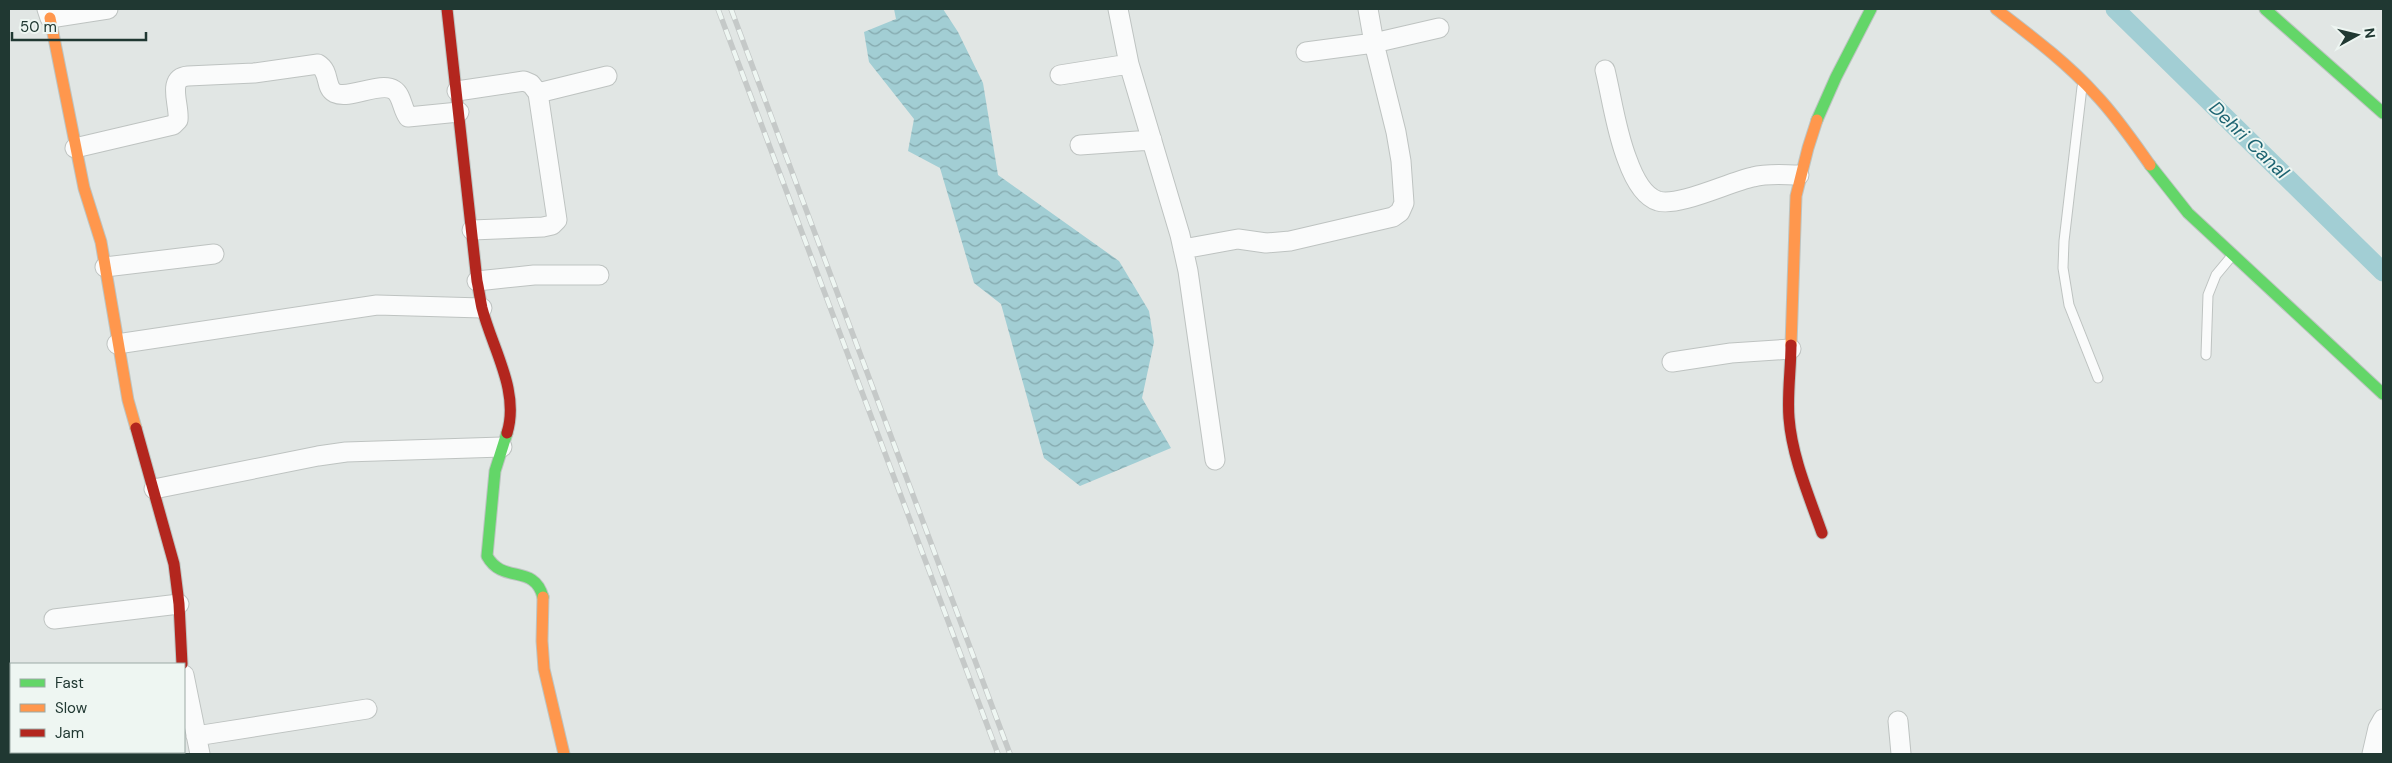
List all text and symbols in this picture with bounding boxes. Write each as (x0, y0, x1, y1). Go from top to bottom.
scale bar (12, 10, 146, 42)
north arrow (2332, 10, 2382, 60)
text: 50 m (20, 17, 57, 37)
text: N (2360, 27, 2379, 40)
water label: Dehri Canal (2204, 96, 2295, 185)
legend (10, 663, 185, 753)
text: Fast (55, 673, 84, 693)
text: Slow (55, 698, 88, 718)
text: Jam (55, 723, 84, 743)

